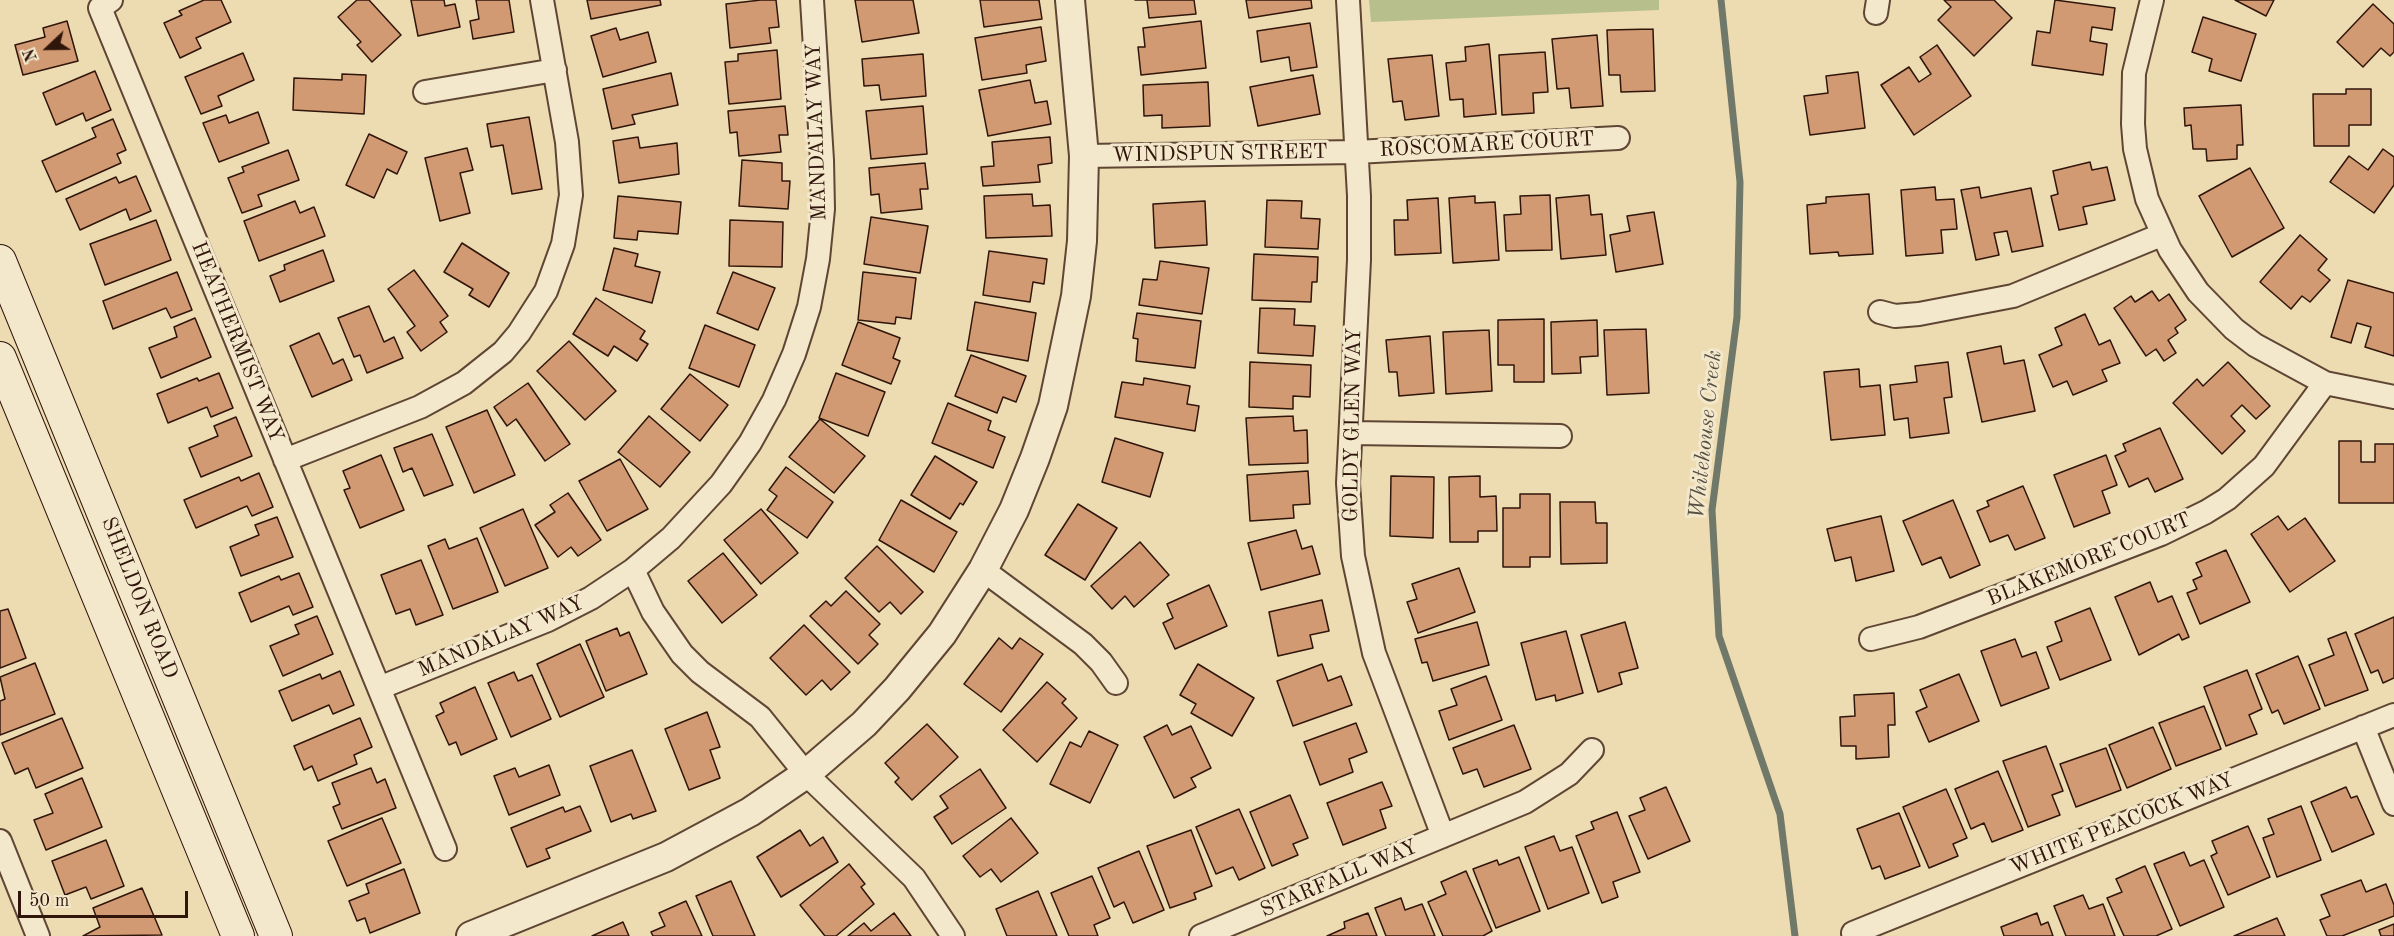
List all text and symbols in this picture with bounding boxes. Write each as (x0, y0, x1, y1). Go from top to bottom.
north arrow (18, 18, 78, 78)
street label: MANDALAY WAY (801, 43, 833, 221)
text: N (22, 46, 41, 63)
street label: ROSCOMARE COURT (1379, 127, 1595, 163)
street label: WINDSPUN STREET (1112, 140, 1328, 168)
street label: HEATHERMIST WAY (185, 238, 289, 446)
street label: GOLDY GLEN WAY (1339, 328, 1367, 522)
water label: Whitehouse Creek (1684, 349, 1728, 521)
street label: BLAKEMORE COURT (1984, 508, 2194, 612)
street label: SHELDON ROAD (95, 513, 183, 683)
street label: MANDALAY WAY (414, 591, 588, 683)
street label: WHITE PEACOCK WAY (2006, 768, 2238, 880)
street label: STARFALL WAY (1257, 835, 1421, 923)
scale bar (21, 879, 190, 917)
text: 50 m (29, 892, 69, 910)

